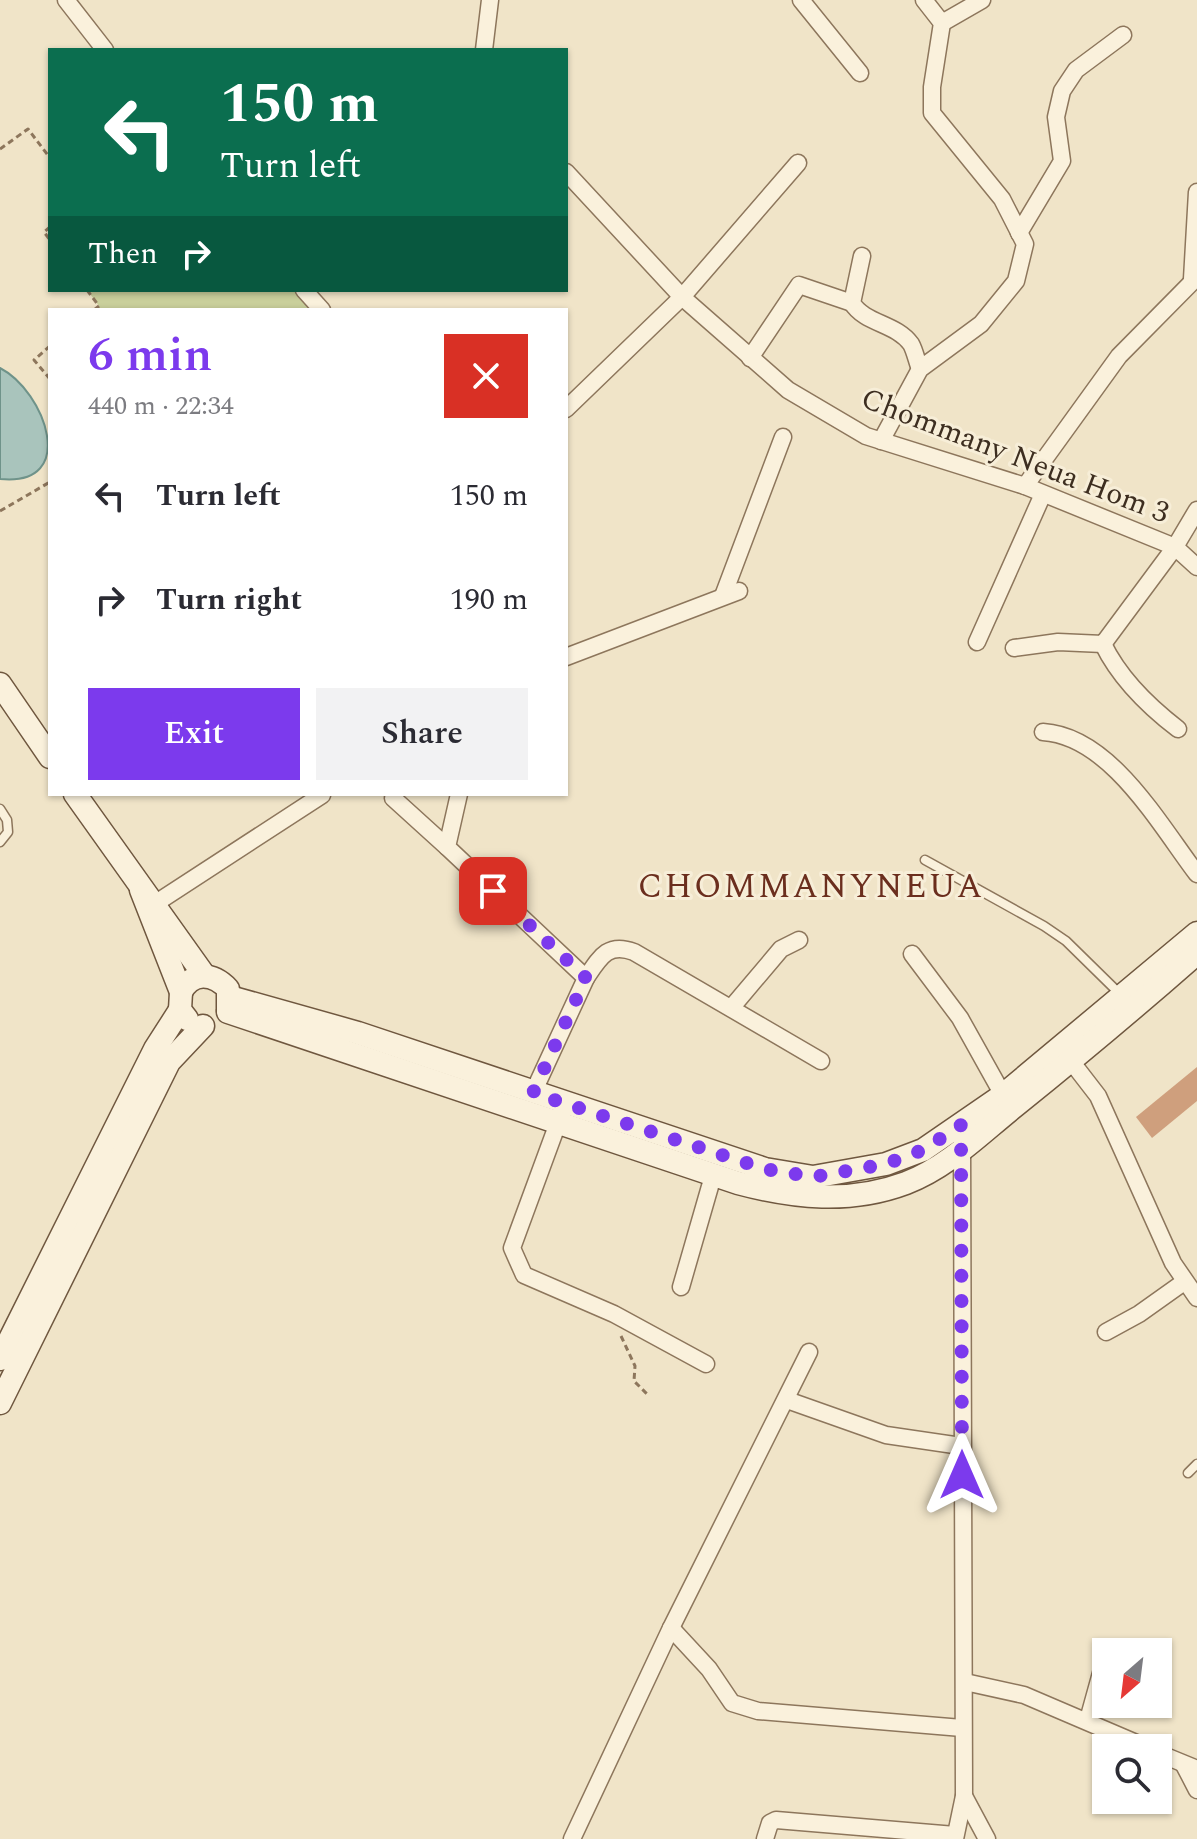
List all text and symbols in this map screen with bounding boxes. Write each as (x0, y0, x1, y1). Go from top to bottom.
text: 150 m (220, 62, 379, 147)
icon: left (88, 80, 192, 184)
text: Turn left (220, 139, 361, 194)
text: Then (88, 231, 158, 277)
icon: right (174, 232, 218, 276)
text: 6 min (88, 319, 213, 392)
button: close (444, 334, 528, 418)
street label: Chommany Neua Hom 3 (854, 376, 1176, 536)
text: 440 m · 22:34 (88, 386, 234, 426)
text: Turn left (156, 473, 281, 519)
text: 150 m (450, 473, 528, 519)
icon: left (88, 474, 132, 518)
text: Turn right (156, 577, 302, 623)
text: 190 m (450, 577, 528, 623)
icon: right (88, 578, 132, 622)
button: Exit (88, 688, 300, 780)
button: Share (316, 688, 528, 780)
pin (459, 857, 527, 925)
district label: CHOMMANYNEUA (638, 861, 984, 913)
icon: arrive (471, 869, 515, 913)
position arrow (920, 1433, 1004, 1517)
north arrow (1092, 1638, 1172, 1718)
map controls (1092, 1638, 1172, 1814)
button: search (1092, 1734, 1172, 1814)

